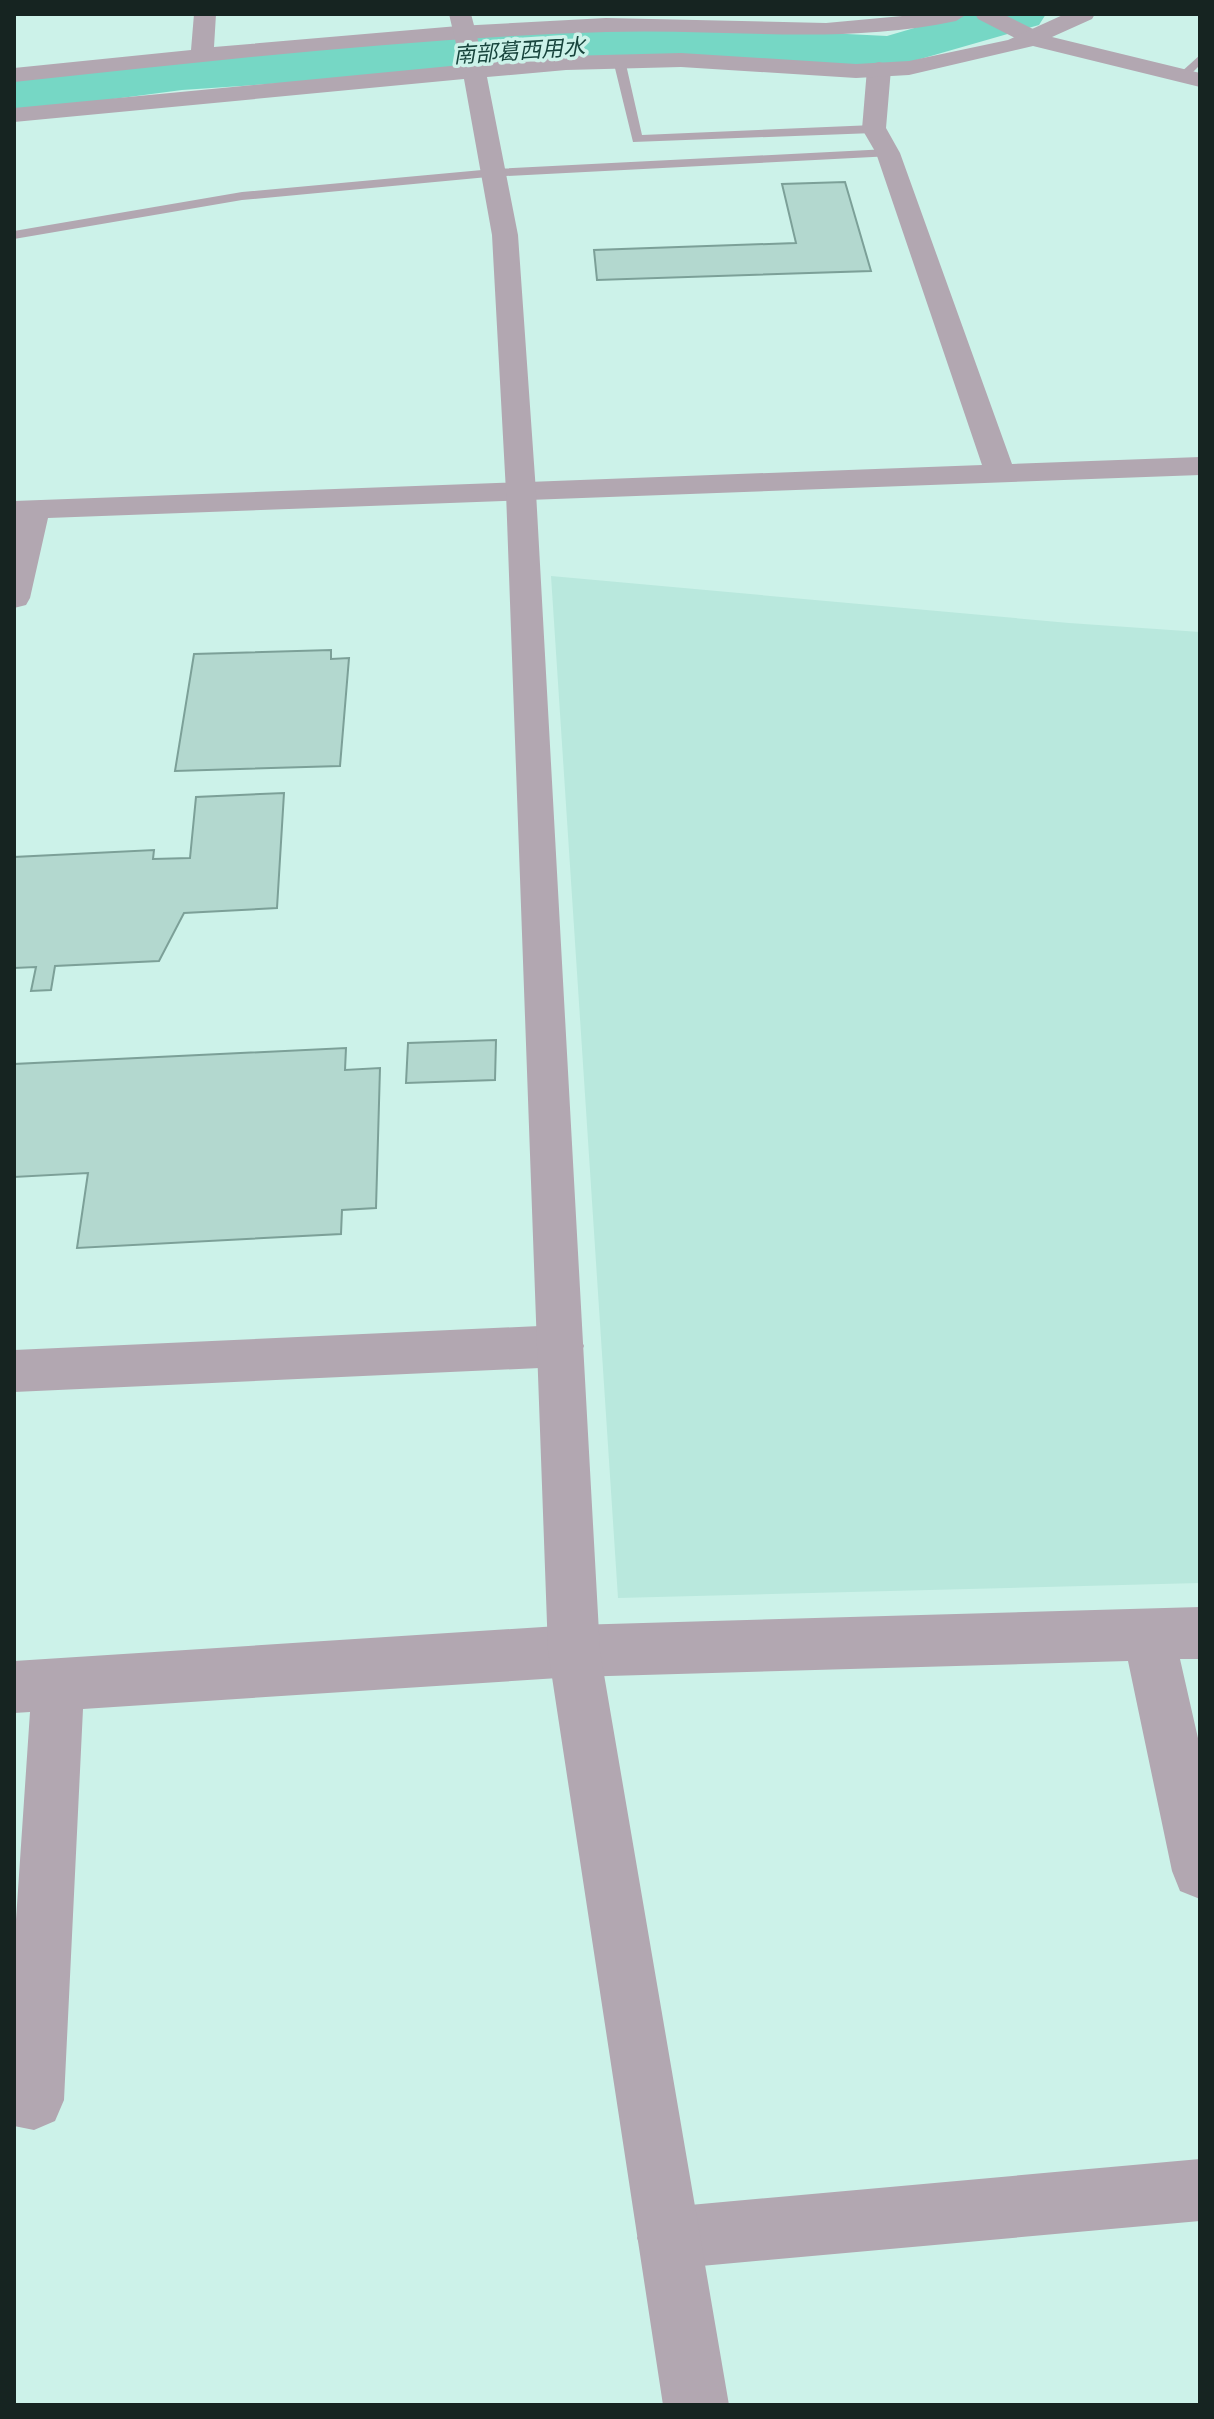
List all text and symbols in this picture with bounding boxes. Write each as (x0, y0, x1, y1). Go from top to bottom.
water label: 南部葛西用水 (452, 33, 588, 69)

